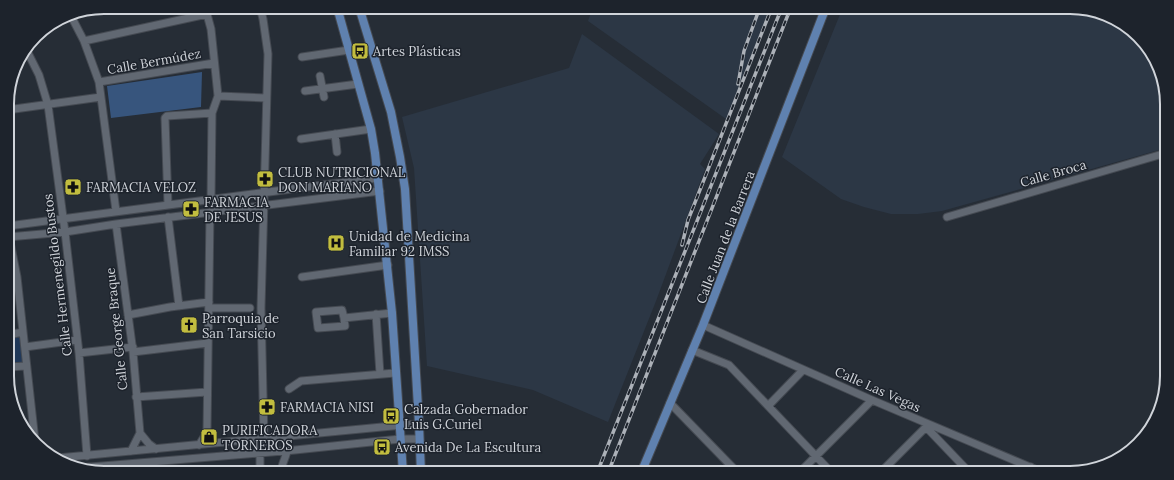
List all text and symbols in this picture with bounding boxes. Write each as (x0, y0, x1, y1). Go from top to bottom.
bus stop icon: Artes Plásticas (350, 41, 370, 61)
place label: Artes Plásticas (372, 43, 461, 60)
street label: Calle Bermúdez (106, 45, 203, 78)
street label: Calle Broca (1018, 156, 1088, 191)
place label: CLUB NUTRICIONAL DON MARIANO (278, 164, 406, 196)
street label: Calle Juan de la Barrera (692, 168, 759, 306)
pharmacy icon: CLUB NUTRICIONAL DON MARIANO (255, 169, 275, 189)
pharmacy icon: FARMACIA VELOZ (63, 177, 83, 197)
place label: FARMACIA VELOZ (86, 179, 196, 196)
street label: Calle Hermenegildo Bustos (39, 193, 76, 357)
place label: FARMACIA DE JESUS (204, 194, 269, 226)
pharmacy icon: FARMACIA DE JESUS (181, 199, 201, 219)
place label: Unidad de Medicina Familiar 92 IMSS (349, 228, 470, 260)
hospital icon: Unidad de Medicina Familiar 92 IMSS (326, 233, 346, 253)
street label: Calle George Braque (102, 267, 131, 391)
place label: Parroquia de San Tarsicio (202, 310, 279, 342)
church icon: Parroquia de San Tarsicio (179, 315, 199, 335)
street label: Calle Las Vegas (832, 363, 923, 416)
pharmacy icon: FARMACIA NISI (257, 397, 277, 417)
place label: FARMACIA NISI (280, 399, 374, 416)
place label: Calzada Gobernador Luis G.Curiel (404, 401, 528, 433)
bus stop icon: Calzada Gobernador Luis G.Curiel (381, 406, 401, 426)
place label: PURIFICADORA TORNEROS (222, 422, 318, 454)
shop icon: PURIFICADORA TORNEROS (199, 427, 219, 447)
bus stop icon: Avenida De La Escultura (372, 437, 392, 457)
place label: Avenida De La Escultura (394, 439, 542, 456)

